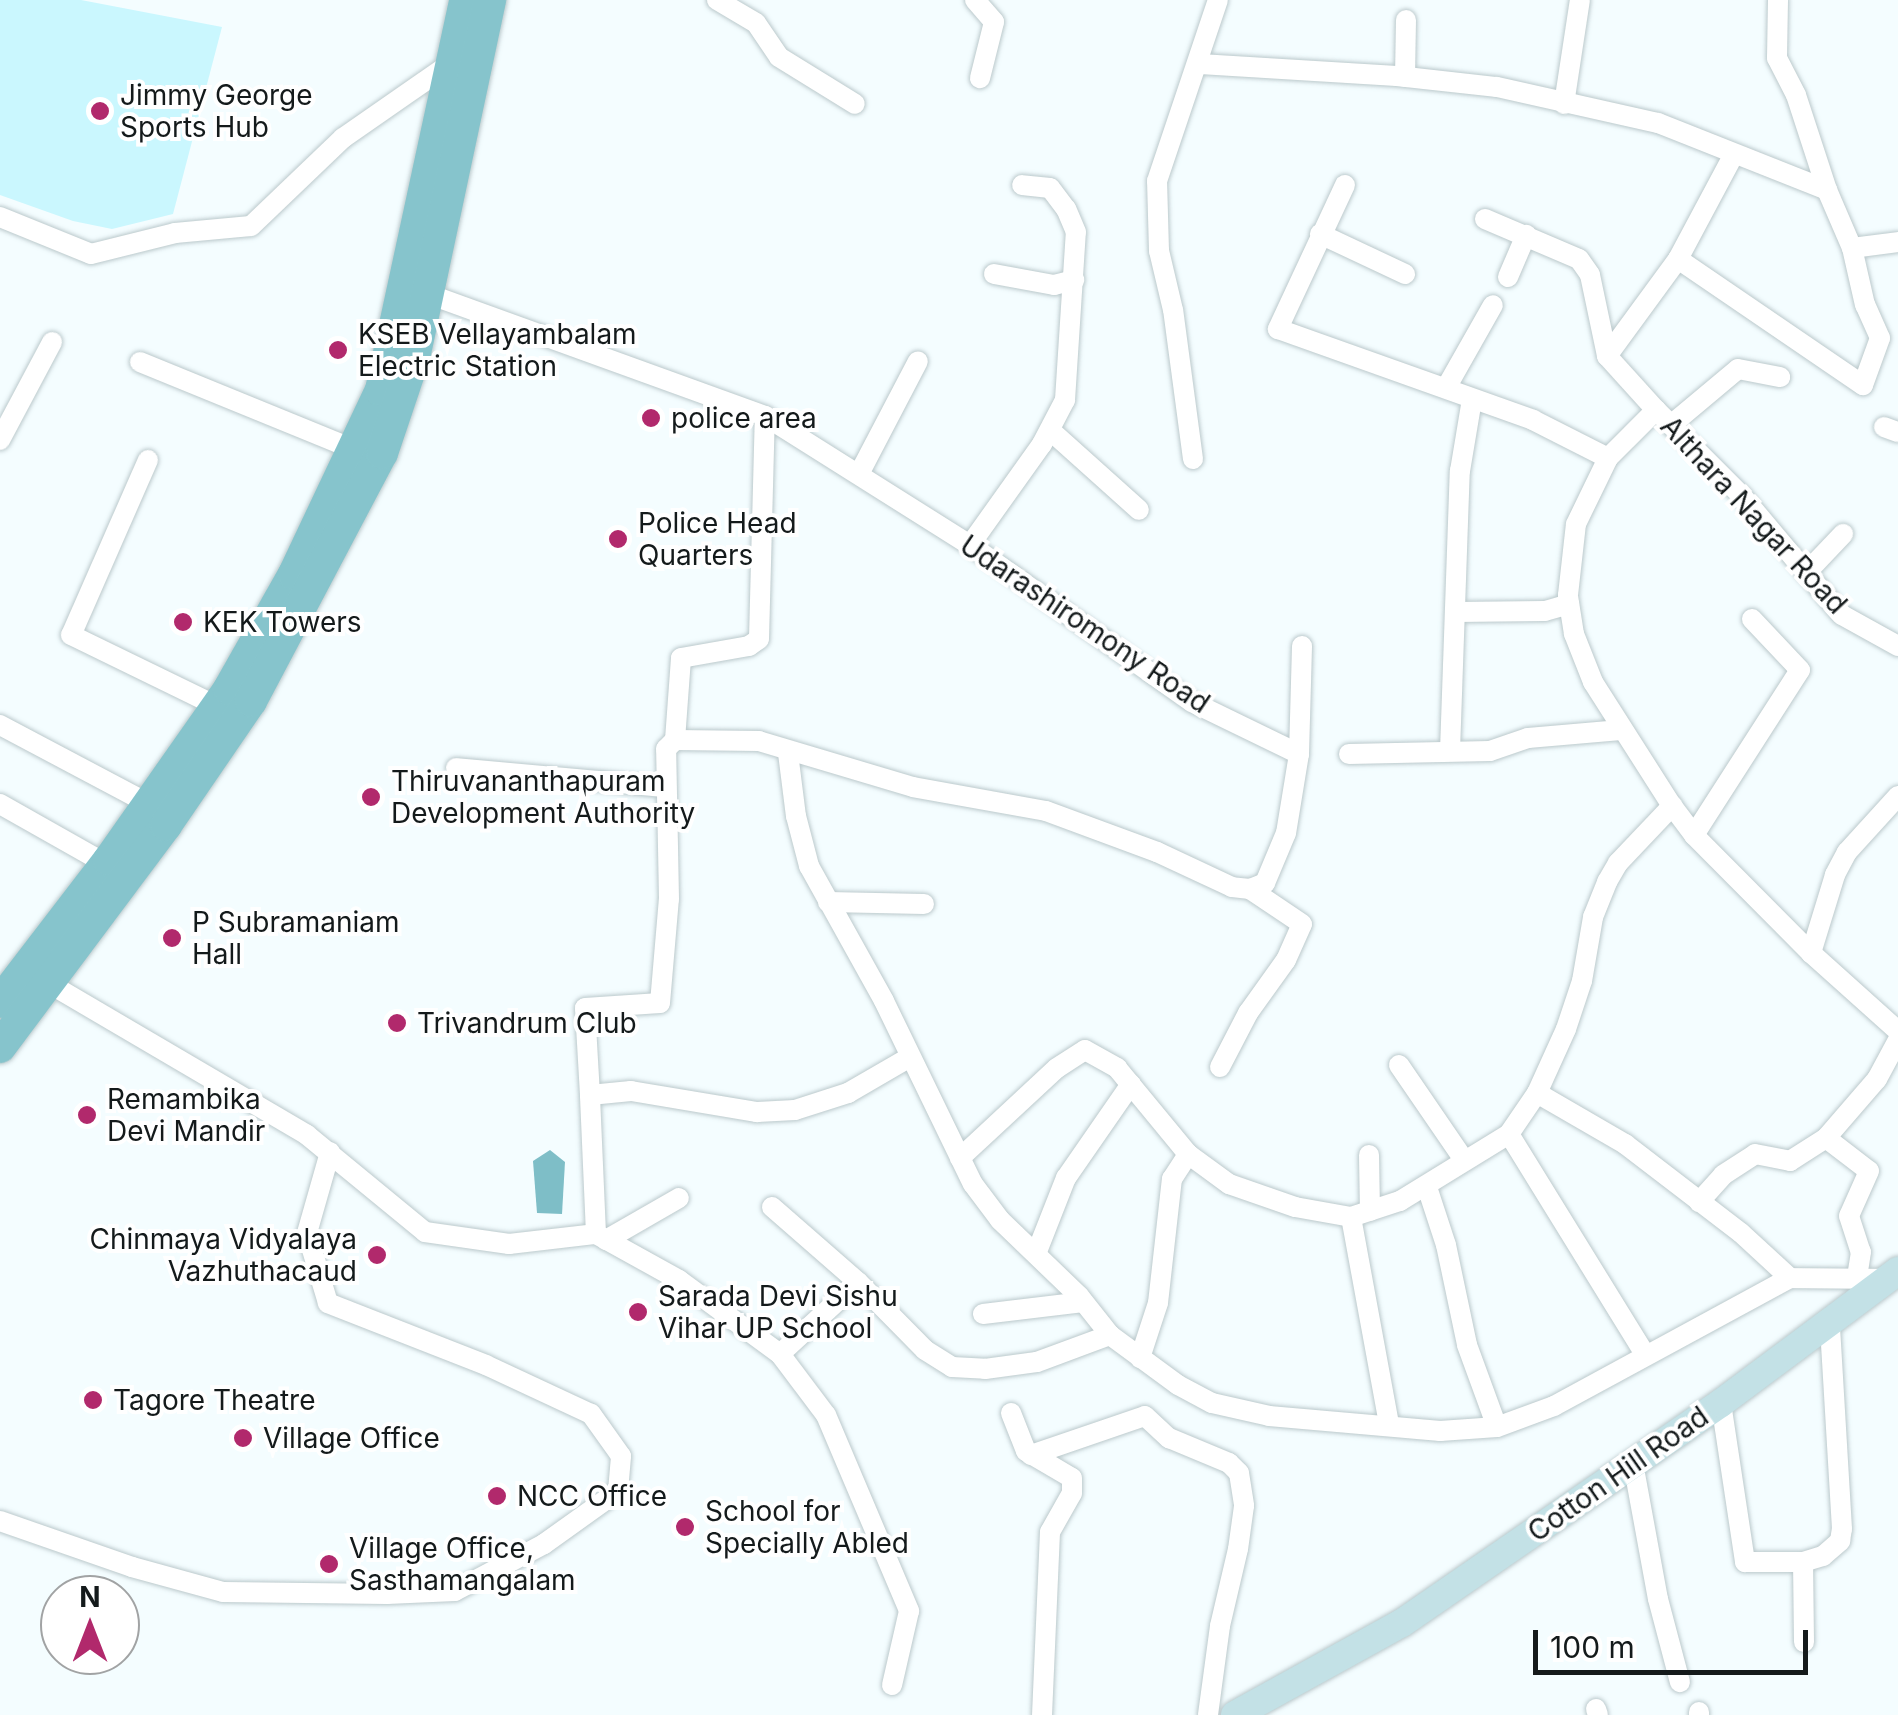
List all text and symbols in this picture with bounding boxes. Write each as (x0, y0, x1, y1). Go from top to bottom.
place label: Jimmy George Sports Hub (120, 78, 313, 144)
marker: Jimmy George Sports Hub (89, 100, 111, 122)
place label: KSEB Vellayambalam Electric Station (358, 317, 637, 383)
marker: KSEB Vellayambalam Electric Station (327, 339, 349, 361)
place label: police area (671, 401, 817, 435)
marker: police area (640, 407, 662, 429)
street label: Althara Nagar Road (1654, 409, 1854, 621)
place label: Police Head Quarters (638, 506, 797, 572)
marker: Police Head Quarters (607, 528, 629, 550)
street label: Udarashiromony Road (954, 528, 1216, 720)
place label: KEK Towers (203, 605, 362, 639)
marker: KEK Towers (172, 611, 194, 633)
place label: Thiruvananthapuram Development Authority (391, 764, 695, 830)
marker: Thiruvananthapuram Development Authority (360, 786, 382, 808)
place label: P Subramaniam Hall (192, 905, 400, 971)
marker: P Subramaniam Hall (161, 927, 183, 949)
place label: Trivandrum Club (417, 1006, 637, 1040)
marker: Trivandrum Club (386, 1012, 408, 1034)
place label: Remambika Devi Mandir (107, 1082, 265, 1148)
marker: Remambika Devi Mandir (76, 1104, 98, 1126)
place label: Chinmaya Vidyalaya Vazhuthacaud (90, 1222, 357, 1288)
marker: Chinmaya Vidyalaya Vazhuthacaud (366, 1244, 388, 1266)
place label: Sarada Devi Sishu Vihar UP School (658, 1279, 898, 1345)
marker: Sarada Devi Sishu Vihar UP School (627, 1301, 649, 1323)
place label: Tagore Theatre (113, 1383, 315, 1417)
marker: Tagore Theatre (82, 1389, 104, 1411)
street label: Cotton Hill Road (1521, 1399, 1715, 1549)
place label: Village Office (263, 1421, 440, 1455)
marker: Village Office (232, 1427, 254, 1449)
place label: NCC Office (517, 1479, 667, 1513)
marker: NCC Office (486, 1485, 508, 1507)
place label: School for Specially Abled (705, 1494, 909, 1560)
marker: School for Specially Abled (674, 1516, 696, 1538)
place label: Village Office, Sasthamangalam (349, 1531, 576, 1597)
marker: Village Office, Sasthamangalam (318, 1553, 340, 1575)
north arrow (40, 1575, 140, 1675)
text: N (79, 1580, 101, 1614)
scale bar (1538, 1610, 1813, 1672)
text: 100 m (1550, 1629, 1635, 1665)

